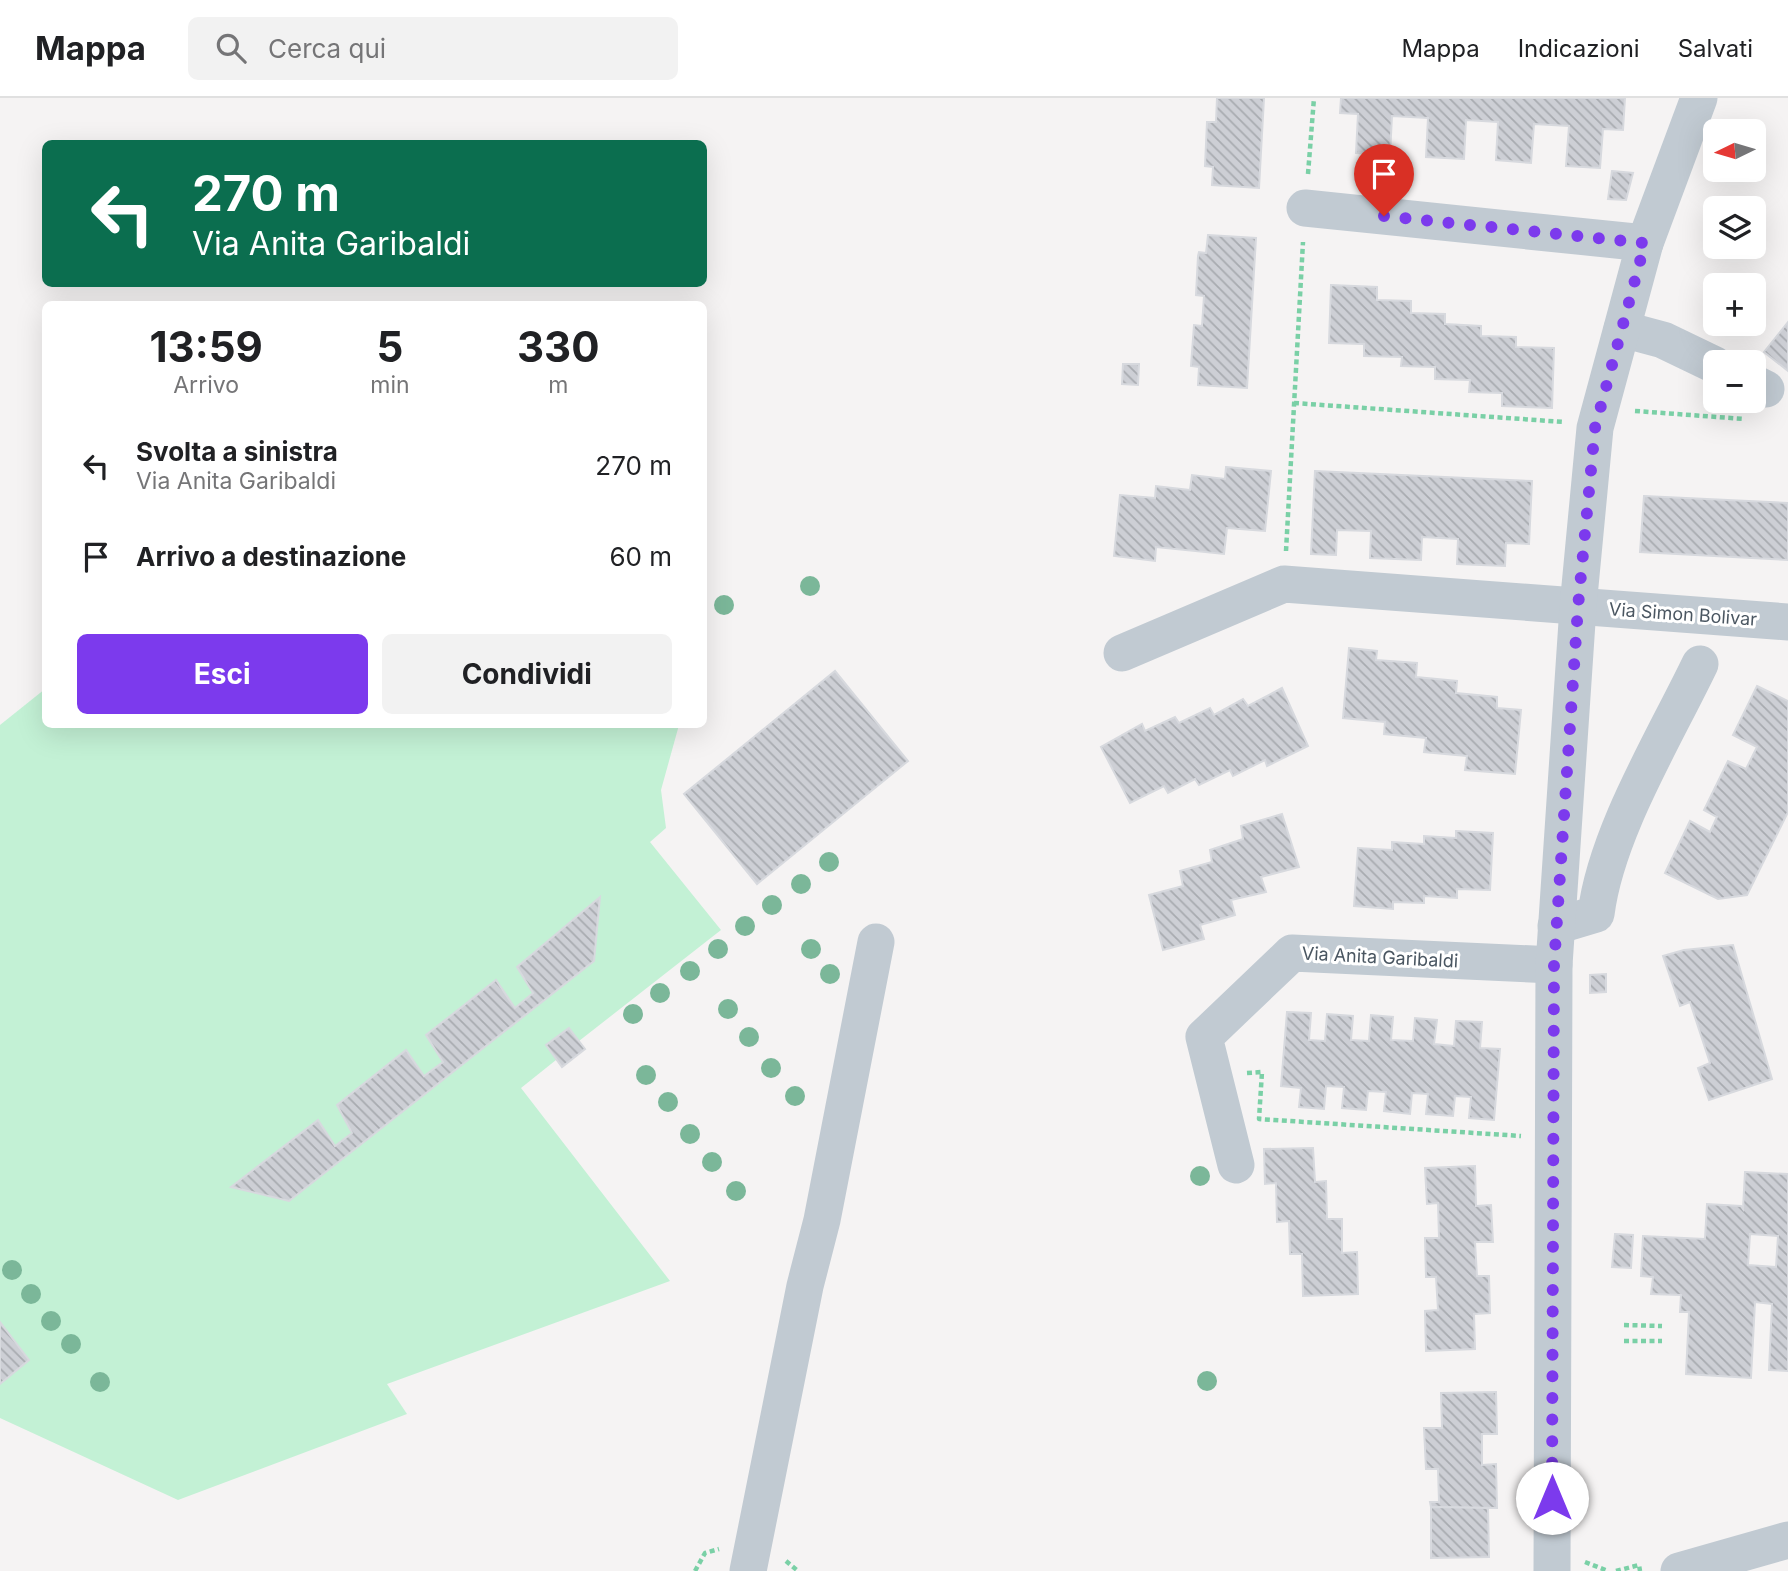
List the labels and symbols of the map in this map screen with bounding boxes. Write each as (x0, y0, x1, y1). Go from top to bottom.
north arrow (1703, 119, 1766, 182)
pin (1354, 144, 1414, 216)
street label: Via Simon Bolivar (1608, 598, 1758, 630)
street label: Via Anita Garibaldi (1301, 942, 1459, 972)
position arrow (1515, 1461, 1589, 1535)

